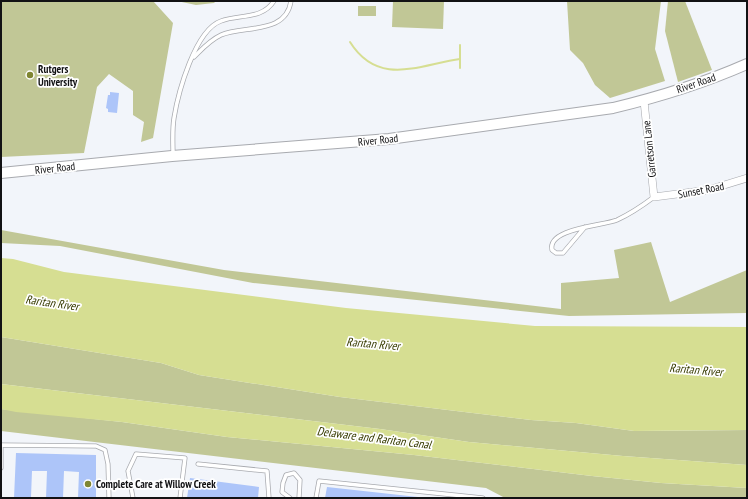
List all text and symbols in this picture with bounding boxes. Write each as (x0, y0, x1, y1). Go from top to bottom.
place label: Rutgers University (38, 62, 78, 89)
marker: Rutgers University (25, 70, 35, 80)
street label: River Road (675, 70, 718, 96)
street label: Garretson Lane (639, 119, 659, 178)
street label: River Road (357, 131, 399, 149)
street label: River Road (34, 159, 76, 177)
street label: Sunset Road (677, 179, 725, 201)
water label: Raritan River (24, 291, 81, 314)
water label: Raritan River (346, 334, 402, 353)
water label: Raritan River (669, 360, 725, 379)
water label: Delaware and Raritan Canal (316, 423, 433, 452)
place label: Complete Care at Willow Creek (96, 477, 216, 491)
marker: Complete Care at Willow Creek (83, 479, 93, 489)

